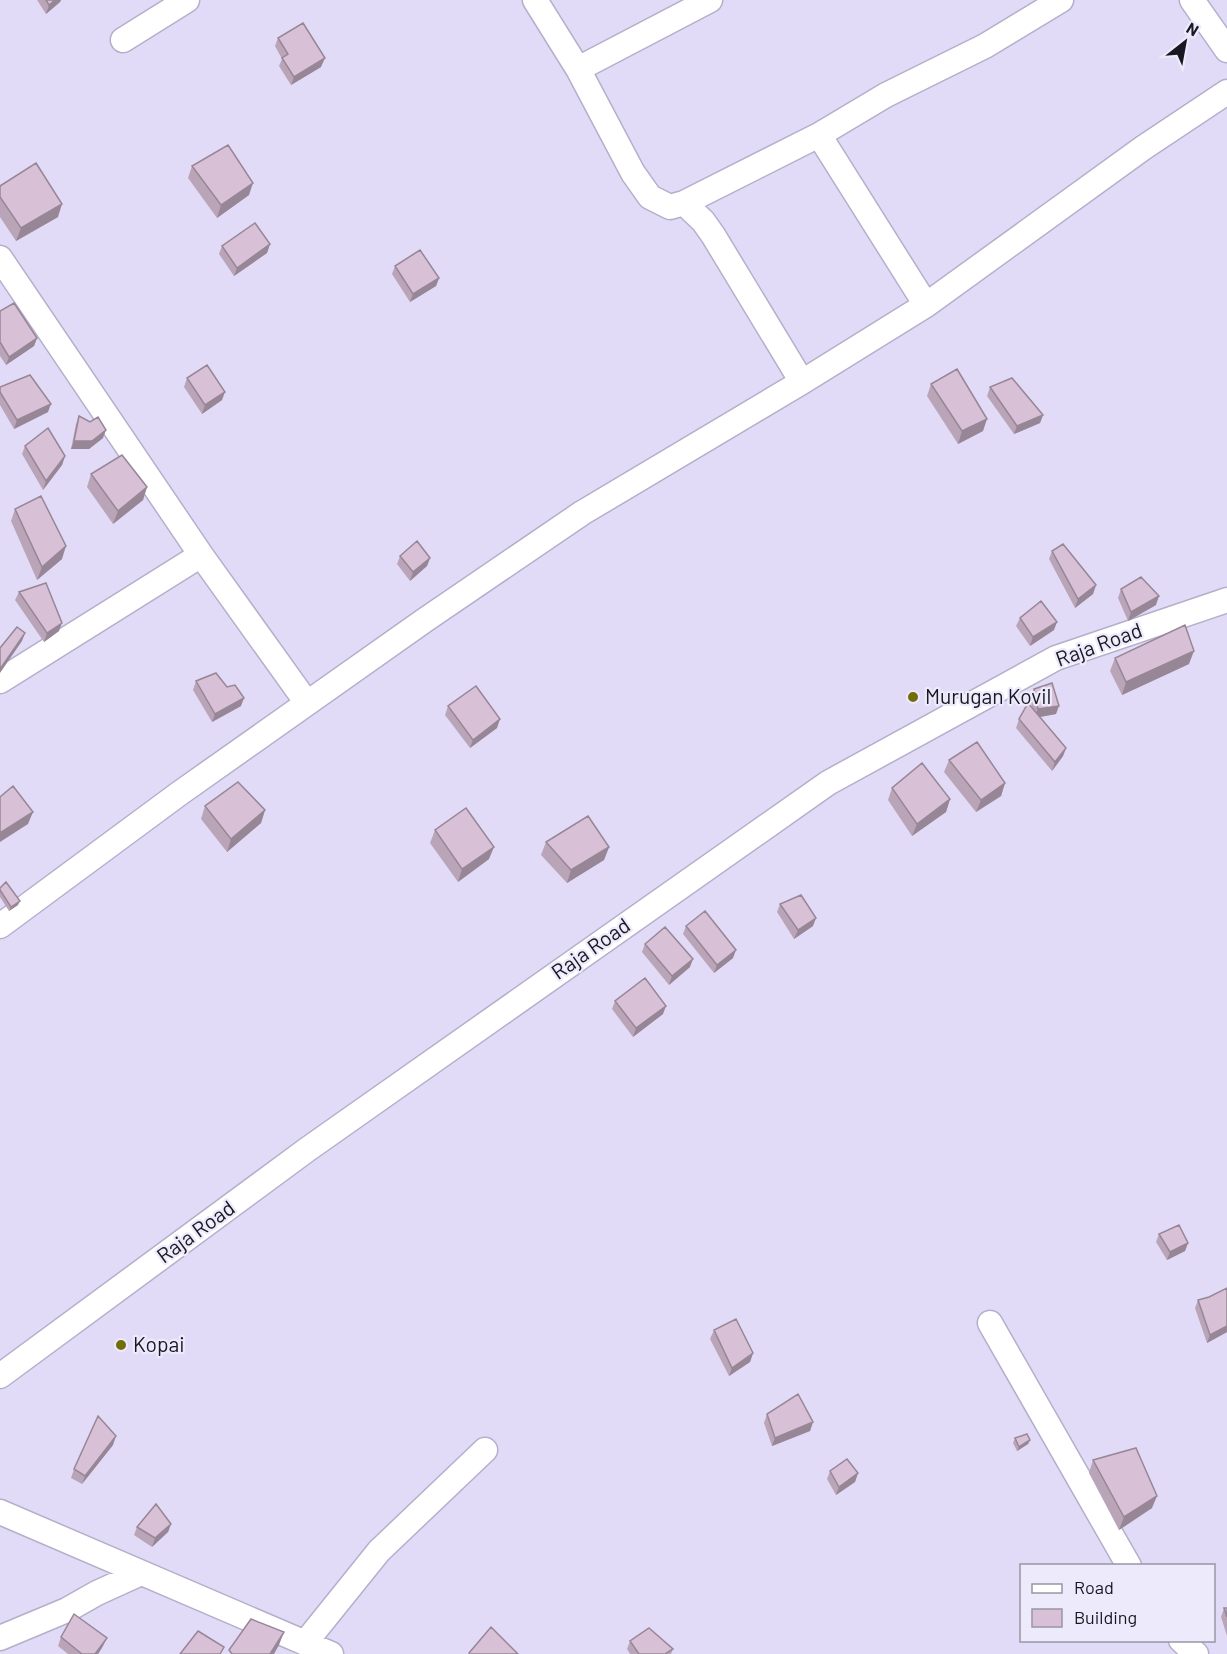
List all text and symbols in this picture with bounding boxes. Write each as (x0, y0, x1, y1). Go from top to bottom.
north arrow (1155, 12, 1215, 72)
text: N (1184, 18, 1202, 40)
street label: Raja Road (1052, 616, 1145, 671)
place label: Murugan Kovil (925, 683, 1051, 708)
marker: Murugan Kovil (906, 690, 920, 704)
street label: Raja Road (546, 912, 634, 984)
street label: Raja Road (151, 1194, 239, 1267)
place label: Kopai (133, 1331, 185, 1356)
marker: Kopai (114, 1338, 128, 1352)
legend (1020, 1564, 1215, 1642)
text: Road (1074, 1576, 1114, 1598)
text: Building (1074, 1606, 1137, 1628)

